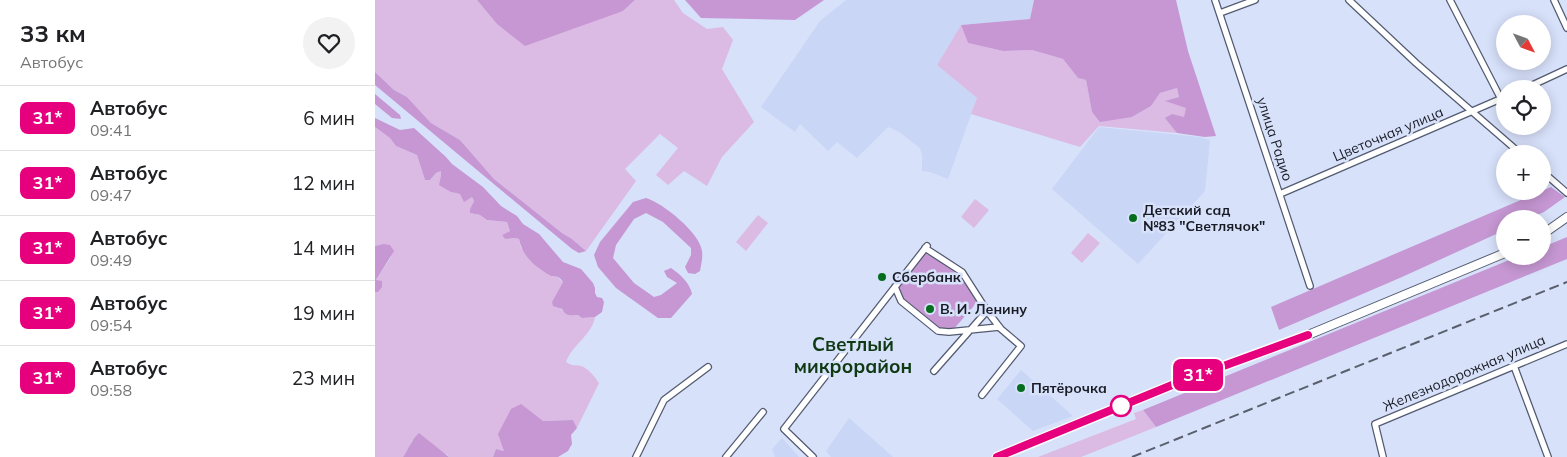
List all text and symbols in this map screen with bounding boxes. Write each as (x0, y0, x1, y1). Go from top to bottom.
north arrow (1496, 15, 1551, 70)
map controls (1496, 15, 1551, 265)
button: heart (303, 17, 355, 69)
text: 33 км (20, 18, 86, 48)
text: Автобус (20, 52, 83, 72)
button: locate (1496, 80, 1551, 135)
street label: улица Радио (1253, 95, 1297, 183)
text: Автобус (90, 96, 168, 120)
street label: Цветочная улица (1330, 103, 1446, 165)
text: 31* (33, 106, 62, 129)
text: 6 мин (303, 106, 355, 130)
text: 09:41 (90, 120, 132, 140)
button: + (1496, 145, 1551, 200)
text: Автобус (90, 161, 168, 185)
text: 31* (33, 171, 62, 194)
text: 12 мин (292, 171, 355, 195)
text: 09:47 (90, 185, 132, 205)
place label: Детский сад №83 "Светлячок" (1143, 201, 1265, 235)
button: − (1496, 210, 1551, 265)
marker: Детский сад №83 "Светлячок" (1127, 212, 1139, 224)
text: Автобус (90, 226, 168, 250)
text: 31* (33, 236, 62, 259)
text: 14 мин (292, 236, 355, 260)
text: 09:49 (90, 250, 132, 270)
place label: Сбербанк (892, 268, 962, 286)
marker: Сбербанк (876, 271, 888, 283)
text: Автобус (90, 291, 168, 315)
place label: В. И. Ленину (940, 300, 1027, 318)
text: 31* (33, 301, 62, 324)
text: 19 мин (292, 301, 355, 325)
marker: В. И. Ленину (924, 303, 936, 315)
text: 09:54 (90, 315, 132, 335)
street label: Железнодорожная улица (1380, 331, 1548, 415)
district label: Светлый микрорайон (794, 332, 912, 378)
text: Автобус (90, 356, 168, 380)
line badge: 31* (1169, 359, 1227, 391)
text: 31* (1183, 363, 1213, 386)
text: 31* (33, 366, 62, 389)
text: 23 мин (292, 366, 355, 390)
place label: Пятёрочка (1031, 379, 1107, 397)
text: 09:58 (90, 380, 132, 400)
marker: Пятёрочка (1015, 382, 1027, 394)
unlabelled marker (1110, 395, 1132, 417)

